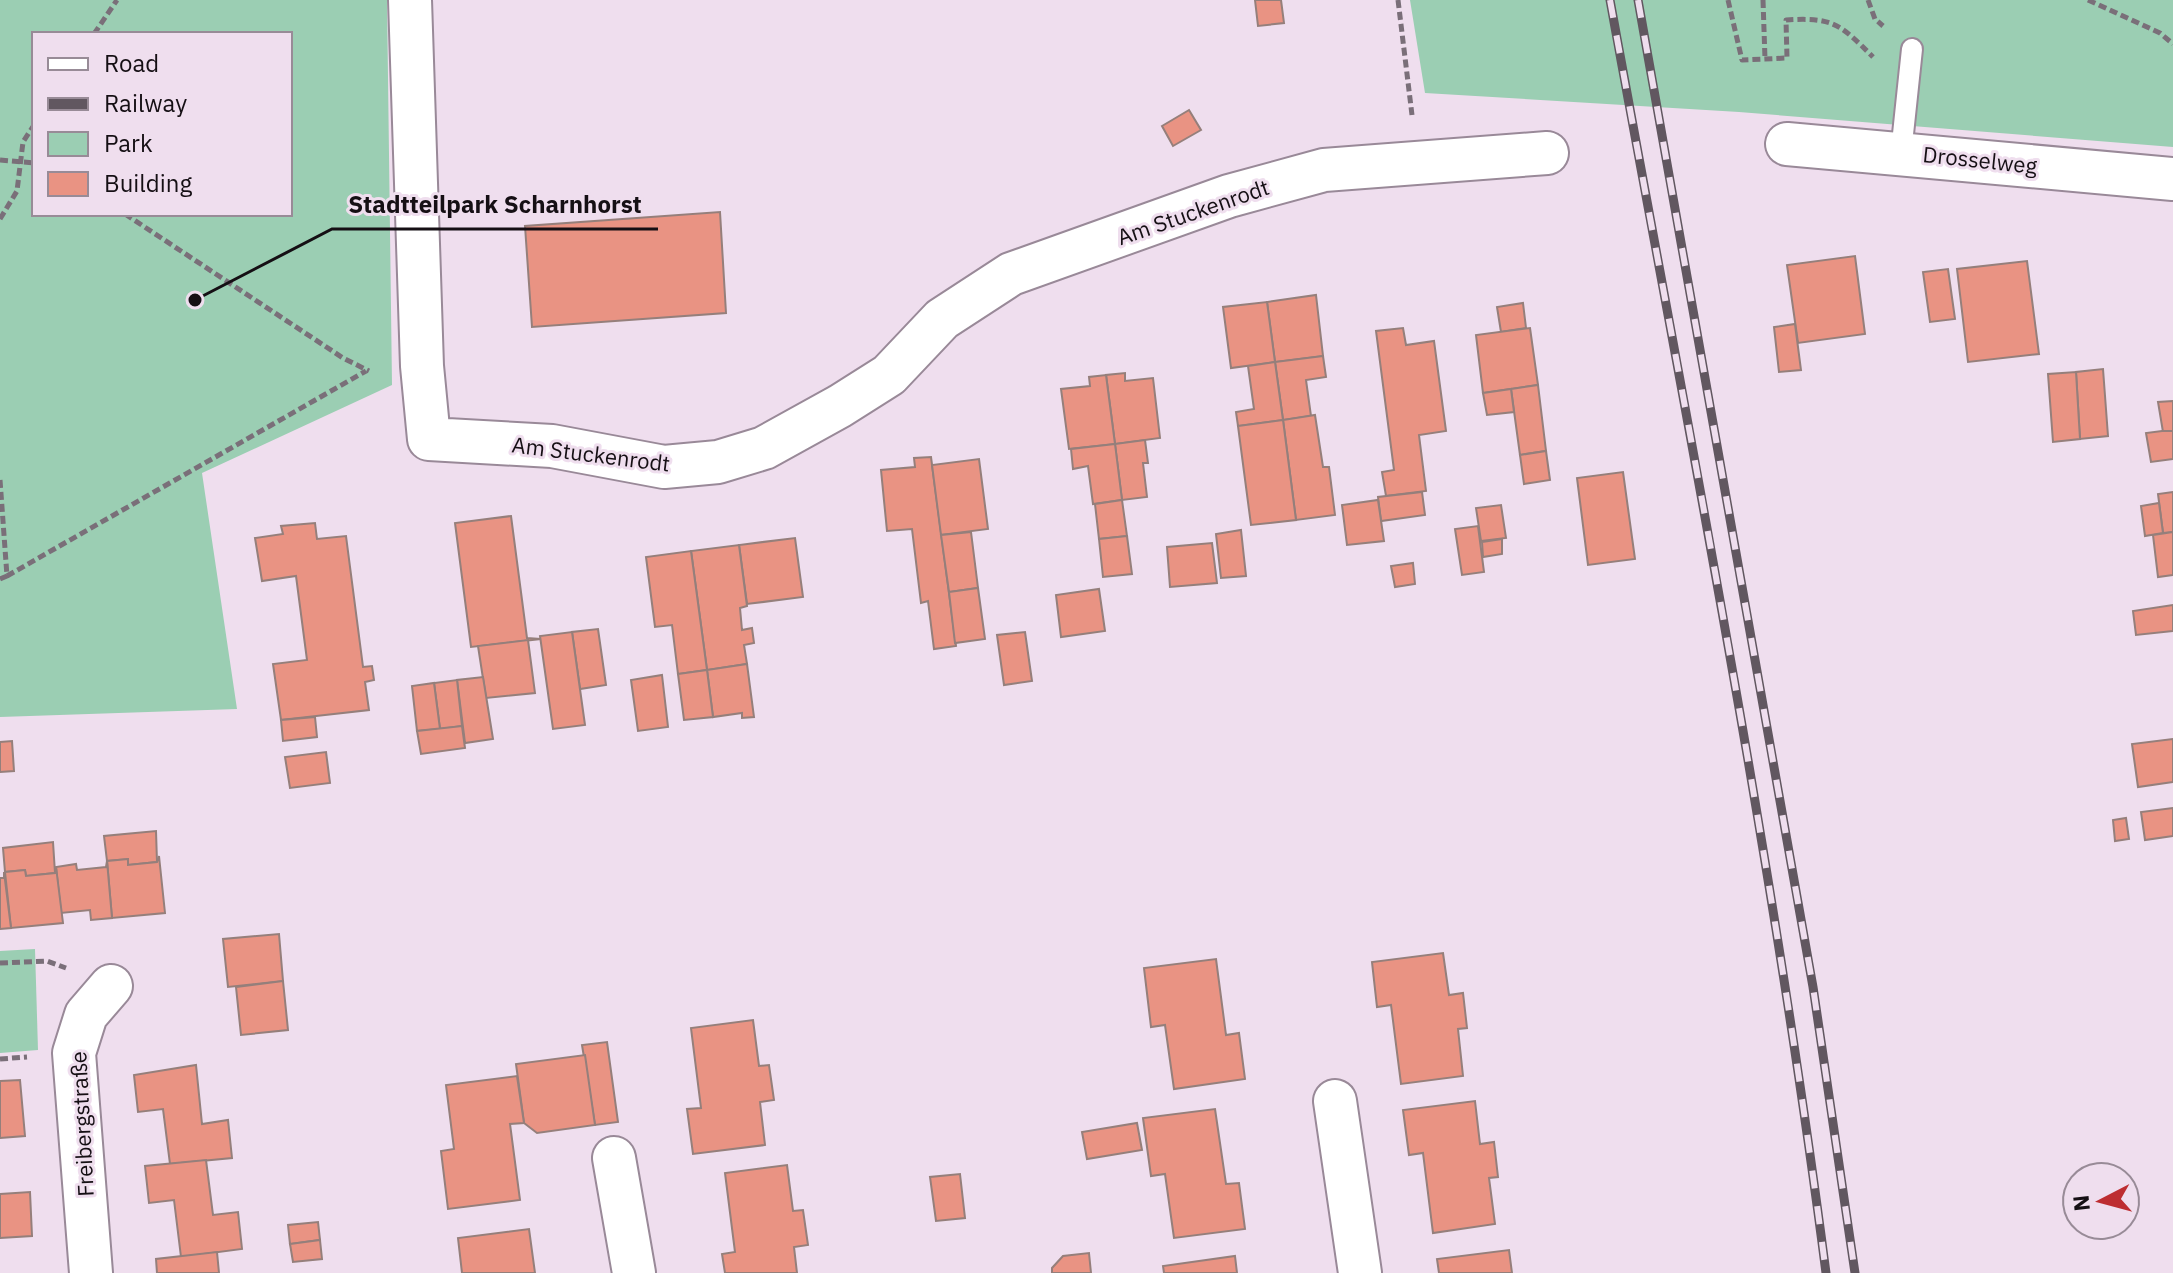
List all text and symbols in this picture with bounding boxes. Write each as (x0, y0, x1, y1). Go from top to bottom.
legend (32, 32, 292, 216)
text: Road (104, 47, 159, 79)
text: Railway (104, 87, 187, 119)
text: Park (104, 127, 153, 159)
street label: Drosselweg (1921, 139, 2039, 180)
text: Building (104, 167, 192, 199)
street label: Am Stuckenrodt (1113, 172, 1273, 251)
callout: Stadtteilpark Scharnhorst (332, 181, 658, 229)
text: Stadtteilpark Scharnhorst (348, 188, 642, 220)
street label: Am Stuckenrodt (510, 429, 672, 478)
street label: Freibergstraße (63, 1051, 100, 1197)
north arrow (2061, 1161, 2141, 1241)
text: N (2065, 1194, 2096, 1213)

